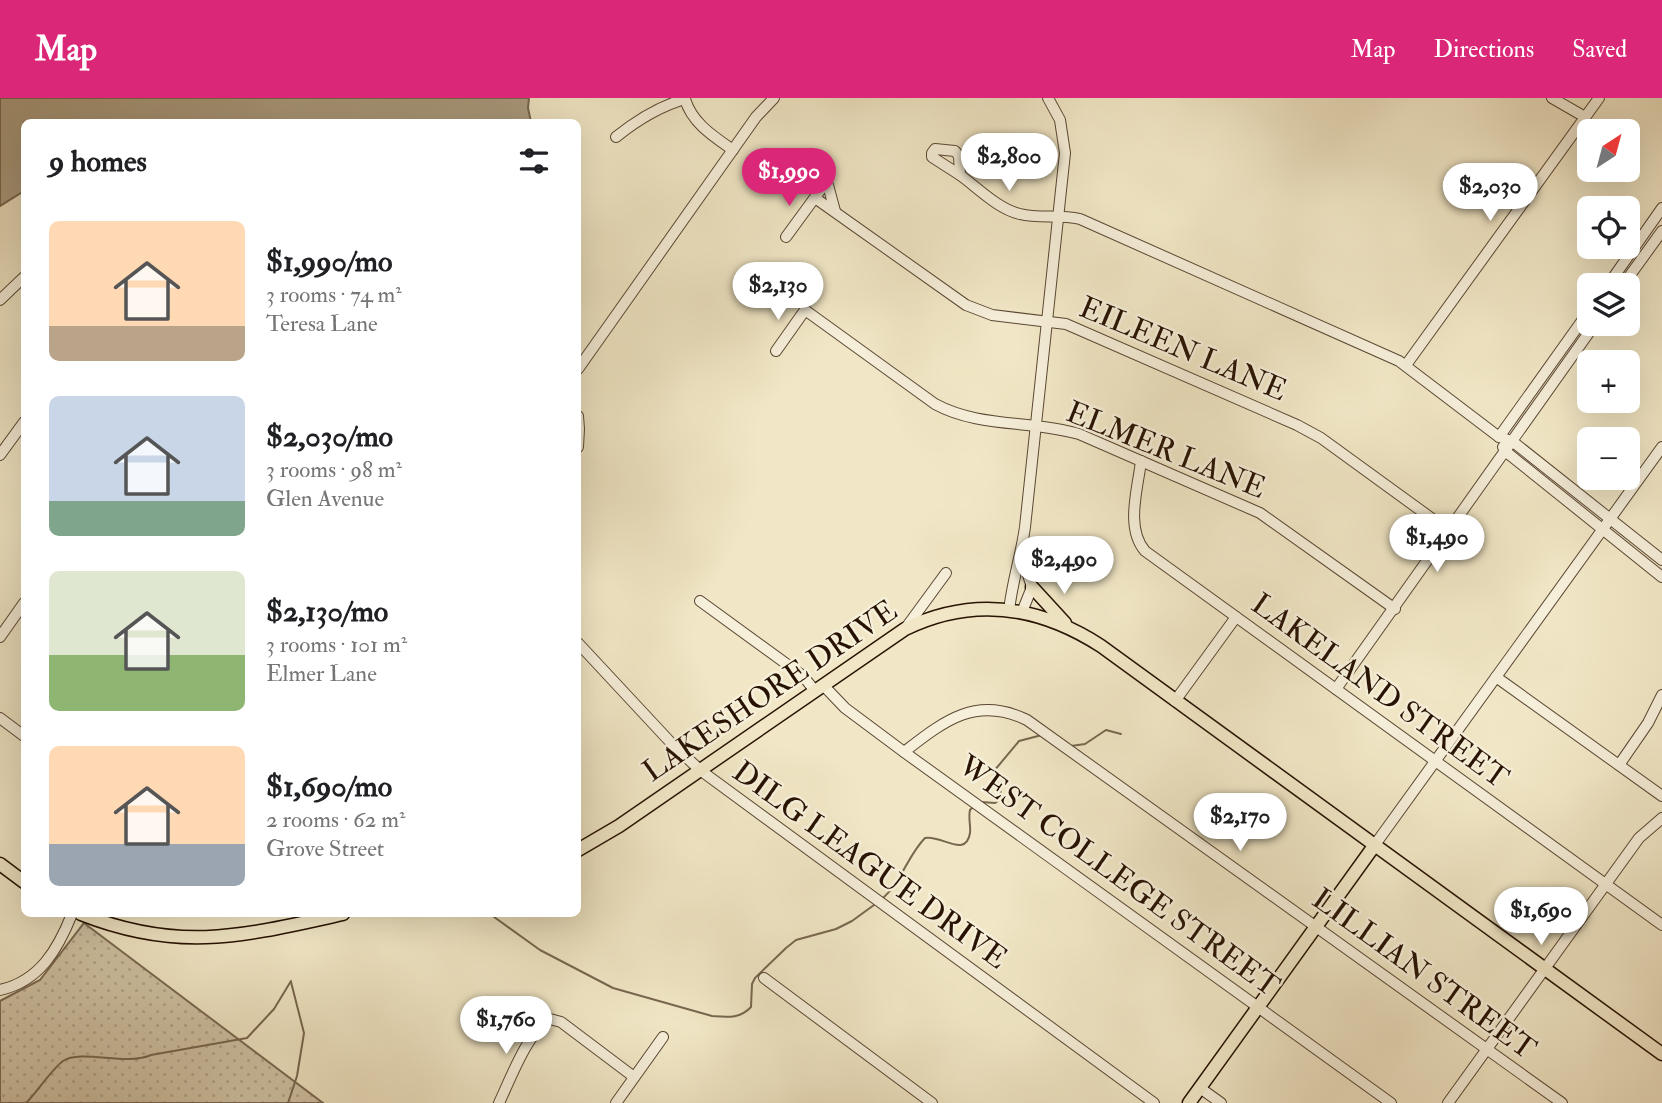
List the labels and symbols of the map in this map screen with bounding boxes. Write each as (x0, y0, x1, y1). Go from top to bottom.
north arrow (1577, 119, 1640, 182)
pin: $2,800 (952, 134, 1066, 193)
pin: $1,990 (732, 148, 846, 208)
pin: $2,030 (1433, 164, 1547, 223)
pin: $2,130 (721, 262, 835, 322)
street label: EILEEN LANE (1074, 289, 1292, 409)
street label: ELMER LANE (1061, 393, 1271, 507)
pin: $1,490 (1380, 514, 1494, 574)
pin: $2,490 (1007, 536, 1121, 596)
street label: LAKELAND STREET (1244, 585, 1516, 797)
street label: LAKESHORE DRIVE (636, 592, 904, 790)
street label: WEST COLLEGE STREET (951, 747, 1287, 1005)
street label: DILG LEAGUE DRIVE (726, 753, 1014, 977)
pin: $2,170 (1183, 794, 1297, 853)
street label: LILLIAN STREET (1305, 880, 1543, 1068)
pin: $1,690 (1484, 888, 1598, 947)
pin: $1,760 (449, 996, 563, 1056)

